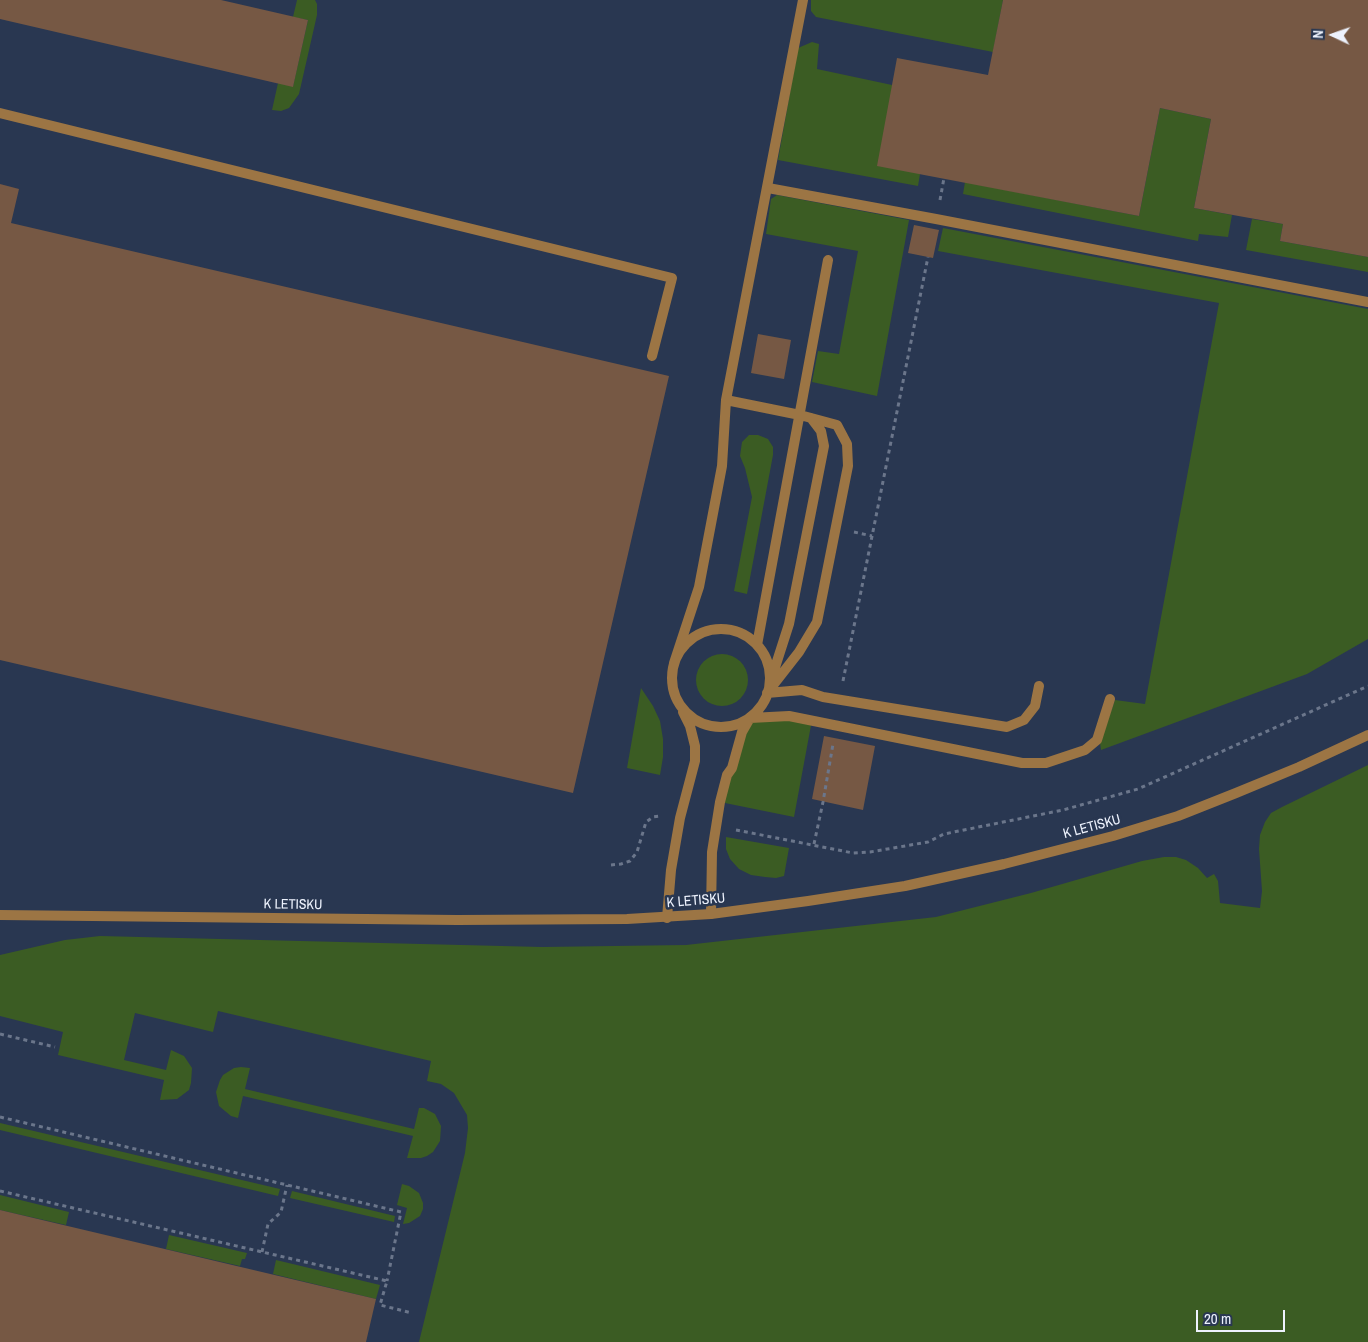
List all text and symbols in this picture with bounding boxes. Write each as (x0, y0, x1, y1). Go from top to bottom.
north arrow (1308, 10, 1358, 60)
text: N (1309, 30, 1327, 39)
street label: K LETISKU (1061, 811, 1123, 843)
street label: K LETISKU (666, 890, 726, 912)
street label: K LETISKU (264, 896, 322, 914)
scale bar (1198, 1300, 1287, 1332)
text: 20 m (1204, 1308, 1231, 1329)

